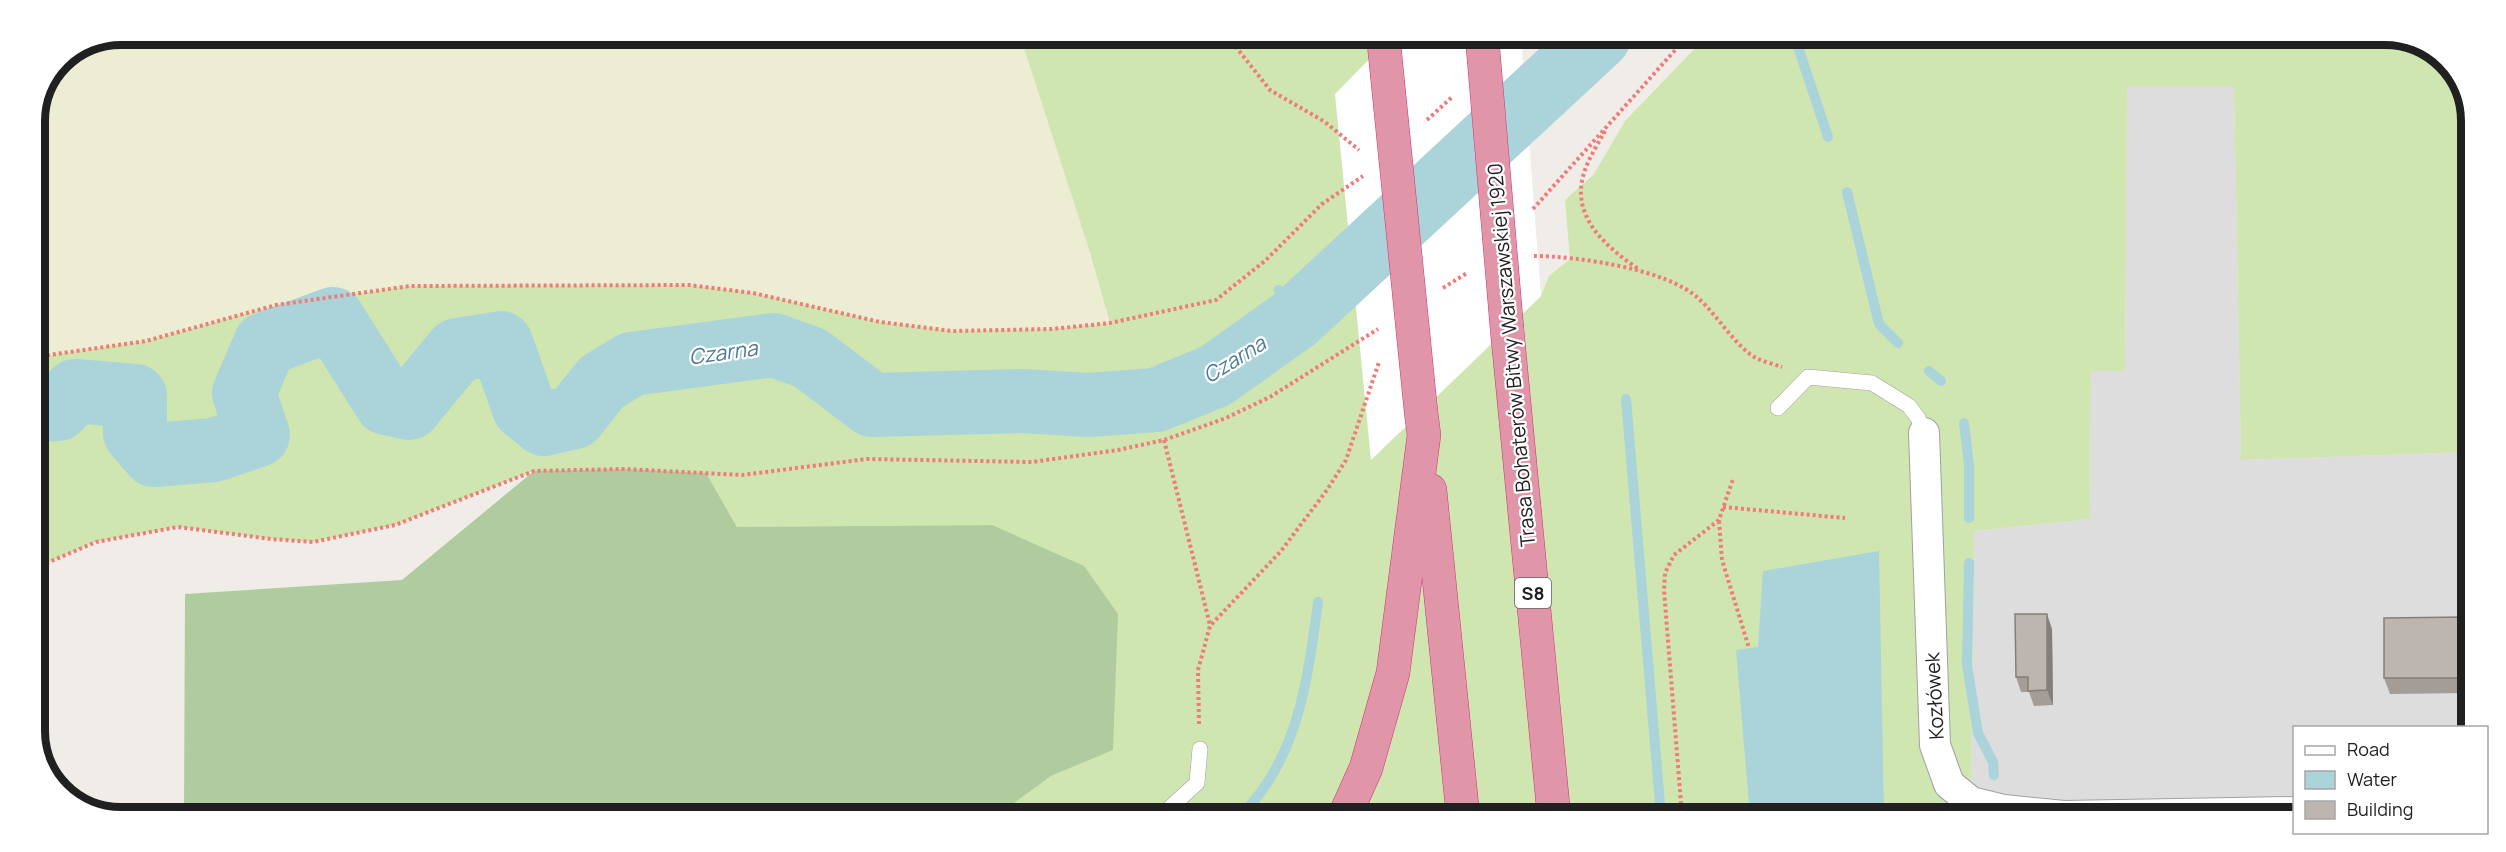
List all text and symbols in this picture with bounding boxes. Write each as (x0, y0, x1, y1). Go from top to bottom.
street label: Trasa Bohaterów Bitwy Warszawskiej 1920 (1481, 162, 1541, 548)
water label: Czarna (1197, 328, 1272, 389)
water label: Czarna (687, 333, 760, 371)
road number: S8 (1515, 578, 1551, 608)
street label: Kozłówek (1918, 651, 1950, 740)
legend (2293, 726, 2488, 834)
text: Road (2347, 737, 2390, 761)
text: Water (2347, 767, 2397, 791)
text: Building (2347, 797, 2413, 821)

